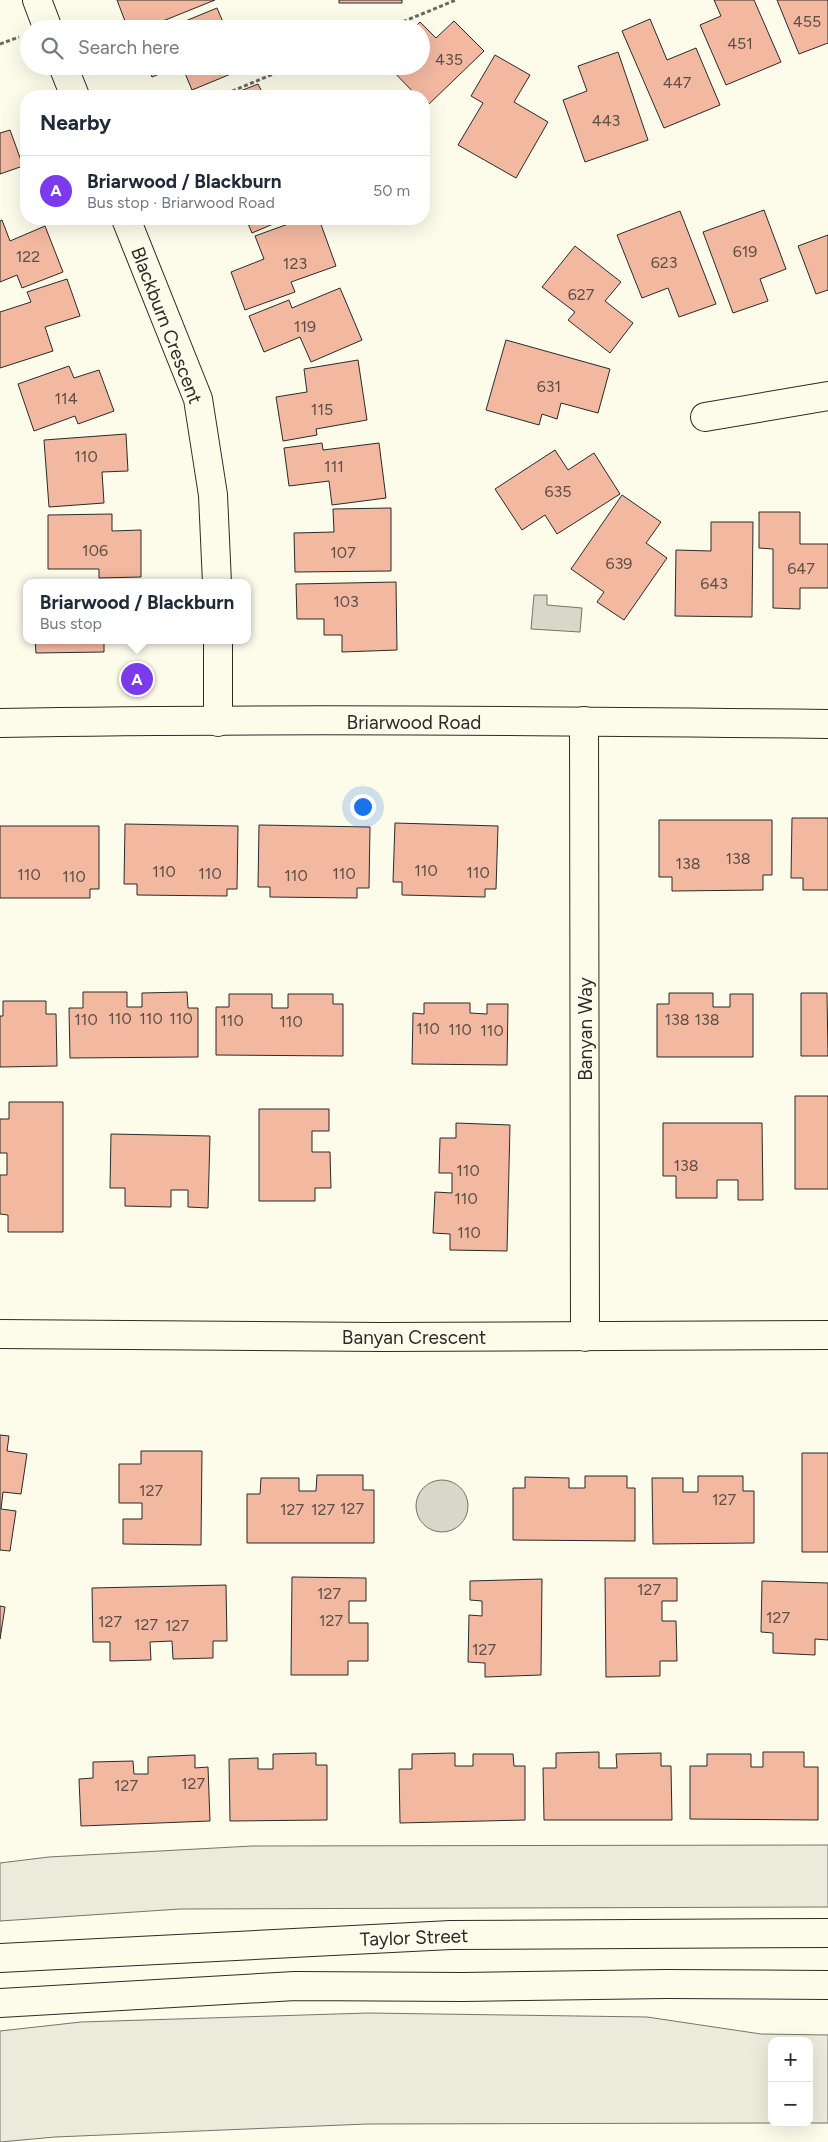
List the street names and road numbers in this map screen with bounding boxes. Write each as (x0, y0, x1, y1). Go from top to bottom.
street label: Blackburn Crescent (126, 243, 207, 407)
street label: Briarwood Road (347, 711, 481, 734)
street label: Banyan Way (574, 977, 597, 1081)
street label: Banyan Crescent (342, 1326, 486, 1349)
street label: Taylor Street (359, 1924, 469, 1951)

